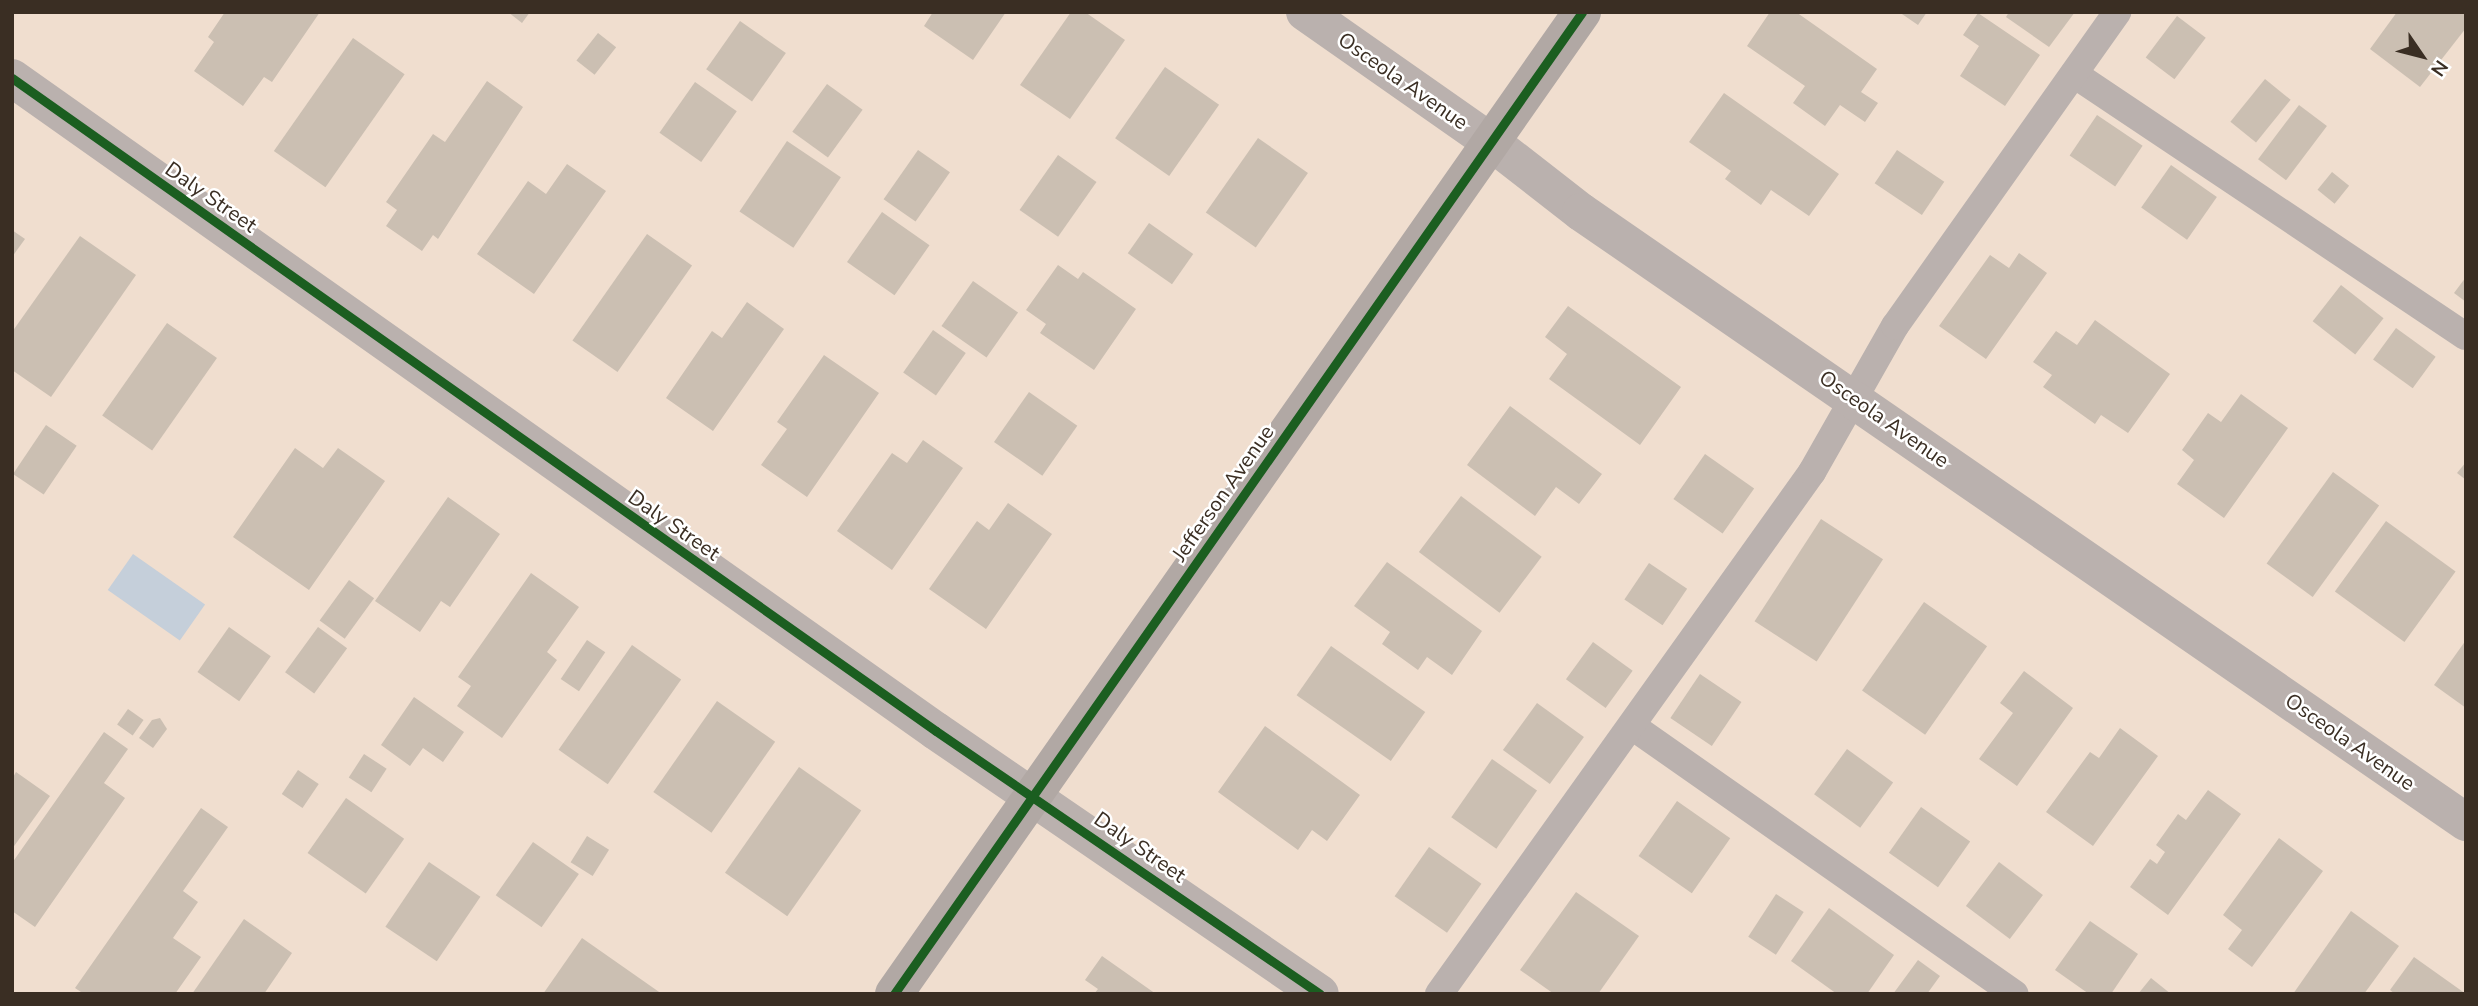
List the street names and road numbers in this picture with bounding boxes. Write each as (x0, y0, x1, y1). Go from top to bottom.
street label: Osceola Avenue (1333, 27, 1473, 135)
street label: Daly Street (160, 156, 262, 238)
street label: Osceola Avenue (1814, 365, 1954, 473)
street label: Jefferson Avenue (1167, 420, 1279, 566)
street label: Daly Street (623, 484, 725, 566)
street label: Osceola Avenue (2280, 688, 2420, 796)
street label: Daly Street (1089, 806, 1191, 888)

